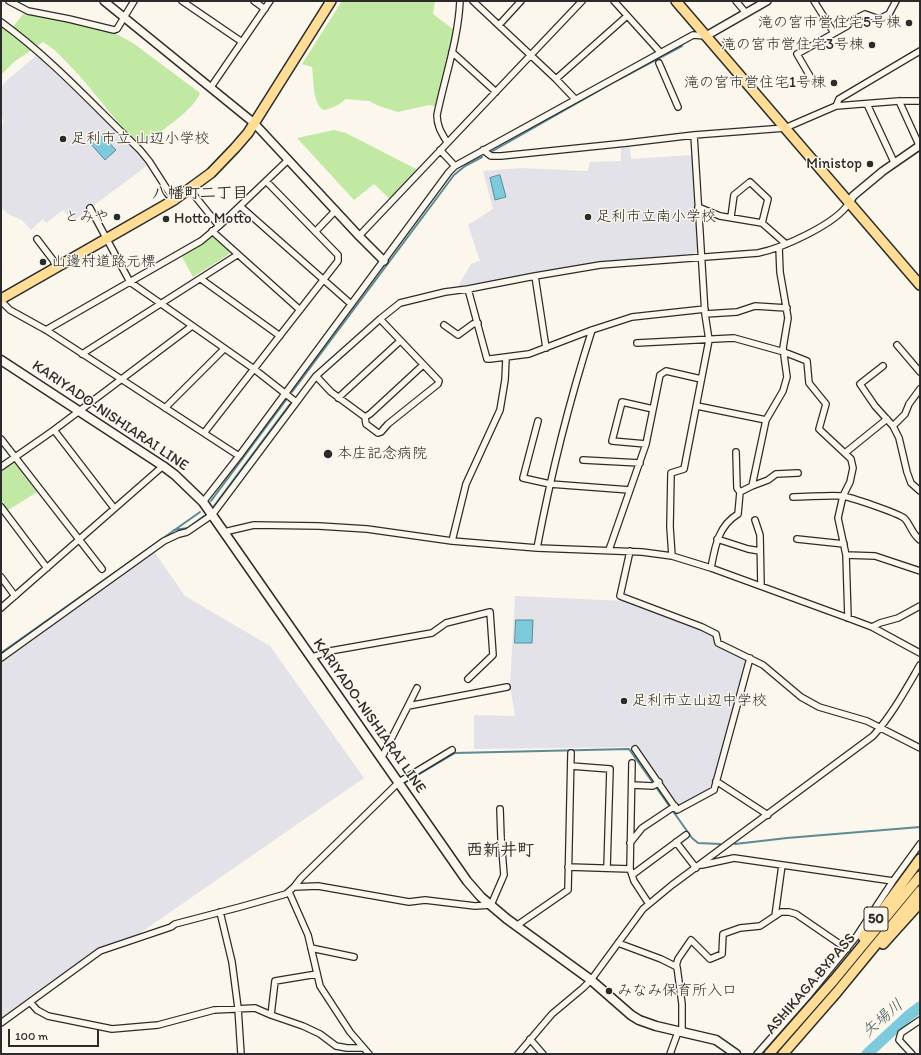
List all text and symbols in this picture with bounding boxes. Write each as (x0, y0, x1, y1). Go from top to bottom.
place label: 滝の宮市営住宅5号棟 (758, 14, 901, 32)
marker: 滝の宮市営住宅5号棟 (904, 18, 914, 28)
place label: 滝の宮市営住宅3号棟 (721, 36, 864, 54)
marker: 滝の宮市営住宅3号棟 (867, 40, 877, 50)
place label: 滝の宮市営住宅1号棟 (684, 74, 826, 92)
marker: 滝の宮市営住宅1号棟 (829, 78, 839, 88)
place label: 足利市立 山辺小学校 (71, 130, 209, 148)
marker: 足利市立 山辺小学校 (58, 134, 68, 144)
place label: Ministop (806, 155, 862, 173)
marker: Ministop (865, 159, 875, 169)
district label: 八幡町二丁目 (152, 184, 248, 204)
place label: とみや (64, 208, 109, 226)
place label: 足利市立南小学校 (596, 208, 716, 226)
place label: Hotto Motto (174, 210, 252, 228)
marker: とみや (112, 212, 122, 222)
marker: 足利市立南小学校 (583, 212, 593, 222)
marker: Hotto Motto (161, 214, 171, 224)
place label: 山邊村道路元標 (51, 253, 156, 271)
marker: 山邊村道路元標 (38, 257, 48, 267)
street label: KARIYADO-NISHIARAI LINE (28, 357, 192, 475)
place label: 本庄記念病院 (337, 445, 427, 463)
marker: 本庄記念病院 (322, 448, 334, 460)
street label: KARIYADO-NISHIARAI LINE (309, 635, 429, 797)
place label: 足利市立山辺中学校 (632, 692, 767, 710)
marker: 足利市立山辺中学校 (619, 696, 629, 706)
district label: 西新井町 (466, 841, 534, 861)
road number: 50 (864, 907, 888, 931)
street label: ASHIKAGA BYPASS (762, 930, 860, 1038)
place label: みなみ保育所入口 (617, 982, 737, 1000)
marker: みなみ保育所入口 (604, 986, 614, 996)
water label: 矢場川 (859, 996, 907, 1042)
scale bar (10, 1021, 101, 1047)
text: 100 m (15, 1029, 48, 1043)

